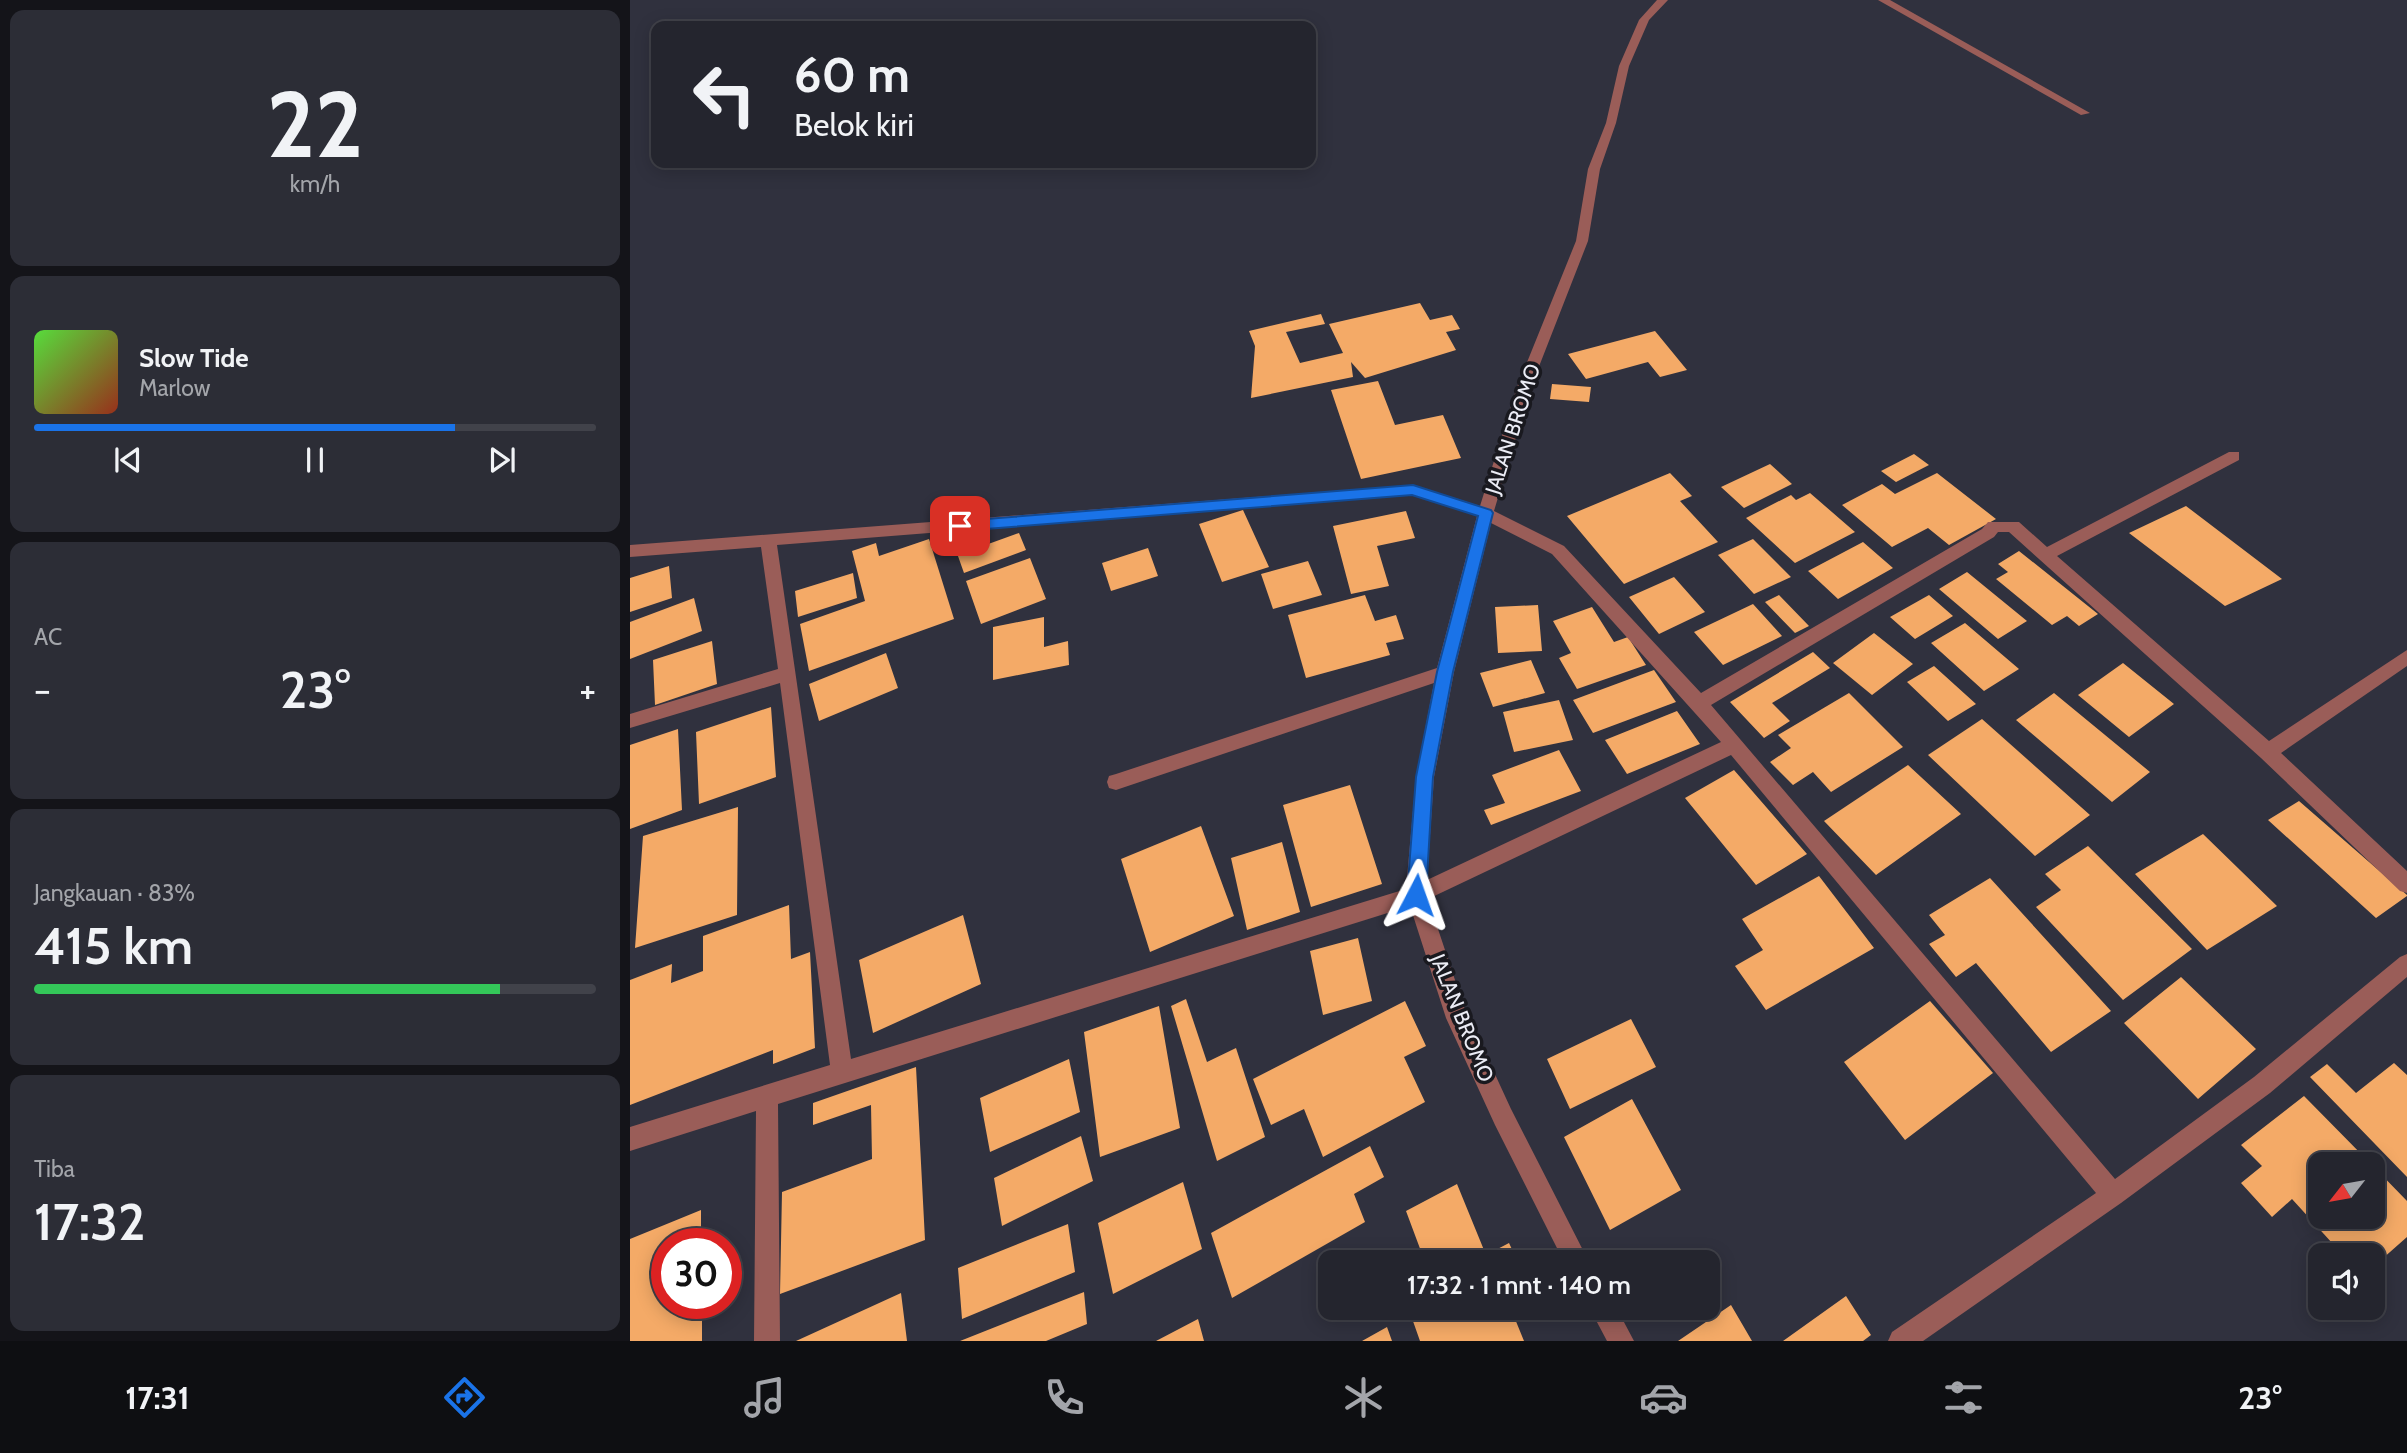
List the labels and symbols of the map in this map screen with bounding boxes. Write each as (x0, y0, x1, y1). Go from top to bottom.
street label: JALAN BROMO (1479, 360, 1545, 498)
pin (930, 496, 990, 556)
position arrow (1379, 858, 1453, 932)
street label: JALAN BROMO (1425, 949, 1499, 1085)
north arrow (2308, 1152, 2385, 1228)
speed limit sign: 30 (651, 1228, 742, 1319)

